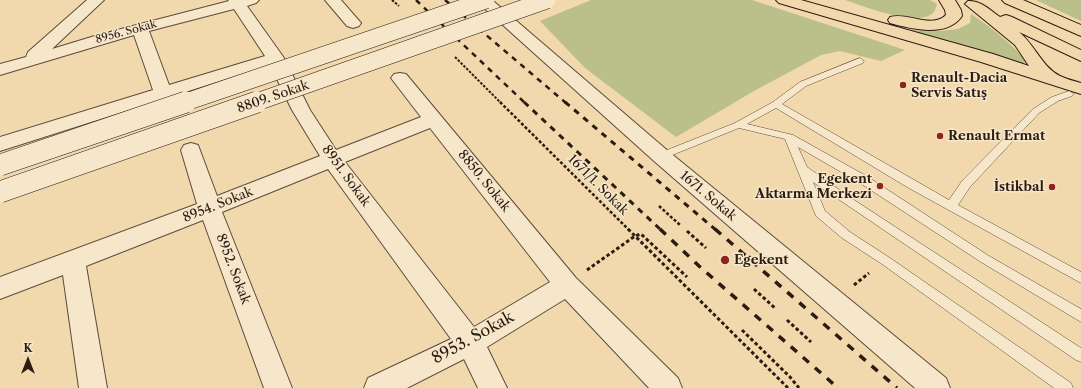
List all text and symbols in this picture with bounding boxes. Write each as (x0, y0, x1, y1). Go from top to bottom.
street label: 8956. Sokak (94, 17, 158, 47)
place label: Renault-Dacia Servis Satış (911, 70, 1007, 101)
street label: 8809. Sokak (235, 77, 311, 117)
marker: Renault-Dacia Servis Satış (898, 80, 908, 90)
place label: Renault Ermat (948, 128, 1045, 144)
marker: Renault Ermat (935, 131, 945, 141)
street label: 8951. Sokak (319, 142, 373, 210)
street label: 8850. Sokak (454, 147, 514, 215)
street label: 1671/1. Sokak (564, 151, 632, 219)
street label: 1671. Sokak (677, 168, 739, 224)
place label: Egekent Aktarma Merkezi (755, 171, 872, 202)
place label: İstikbal (994, 179, 1044, 195)
marker: Egekent Aktarma Merkezi (875, 181, 885, 191)
marker: İstikbal (1047, 182, 1057, 192)
street label: 8954. Sokak (181, 184, 255, 226)
street label: 8952. Sokak (212, 232, 254, 306)
place label: Egekent (734, 252, 789, 268)
marker: Egekent (719, 254, 731, 266)
street label: 8953. Sokak (429, 308, 517, 368)
north arrow (8, 340, 48, 380)
text: K (24, 341, 32, 355)

